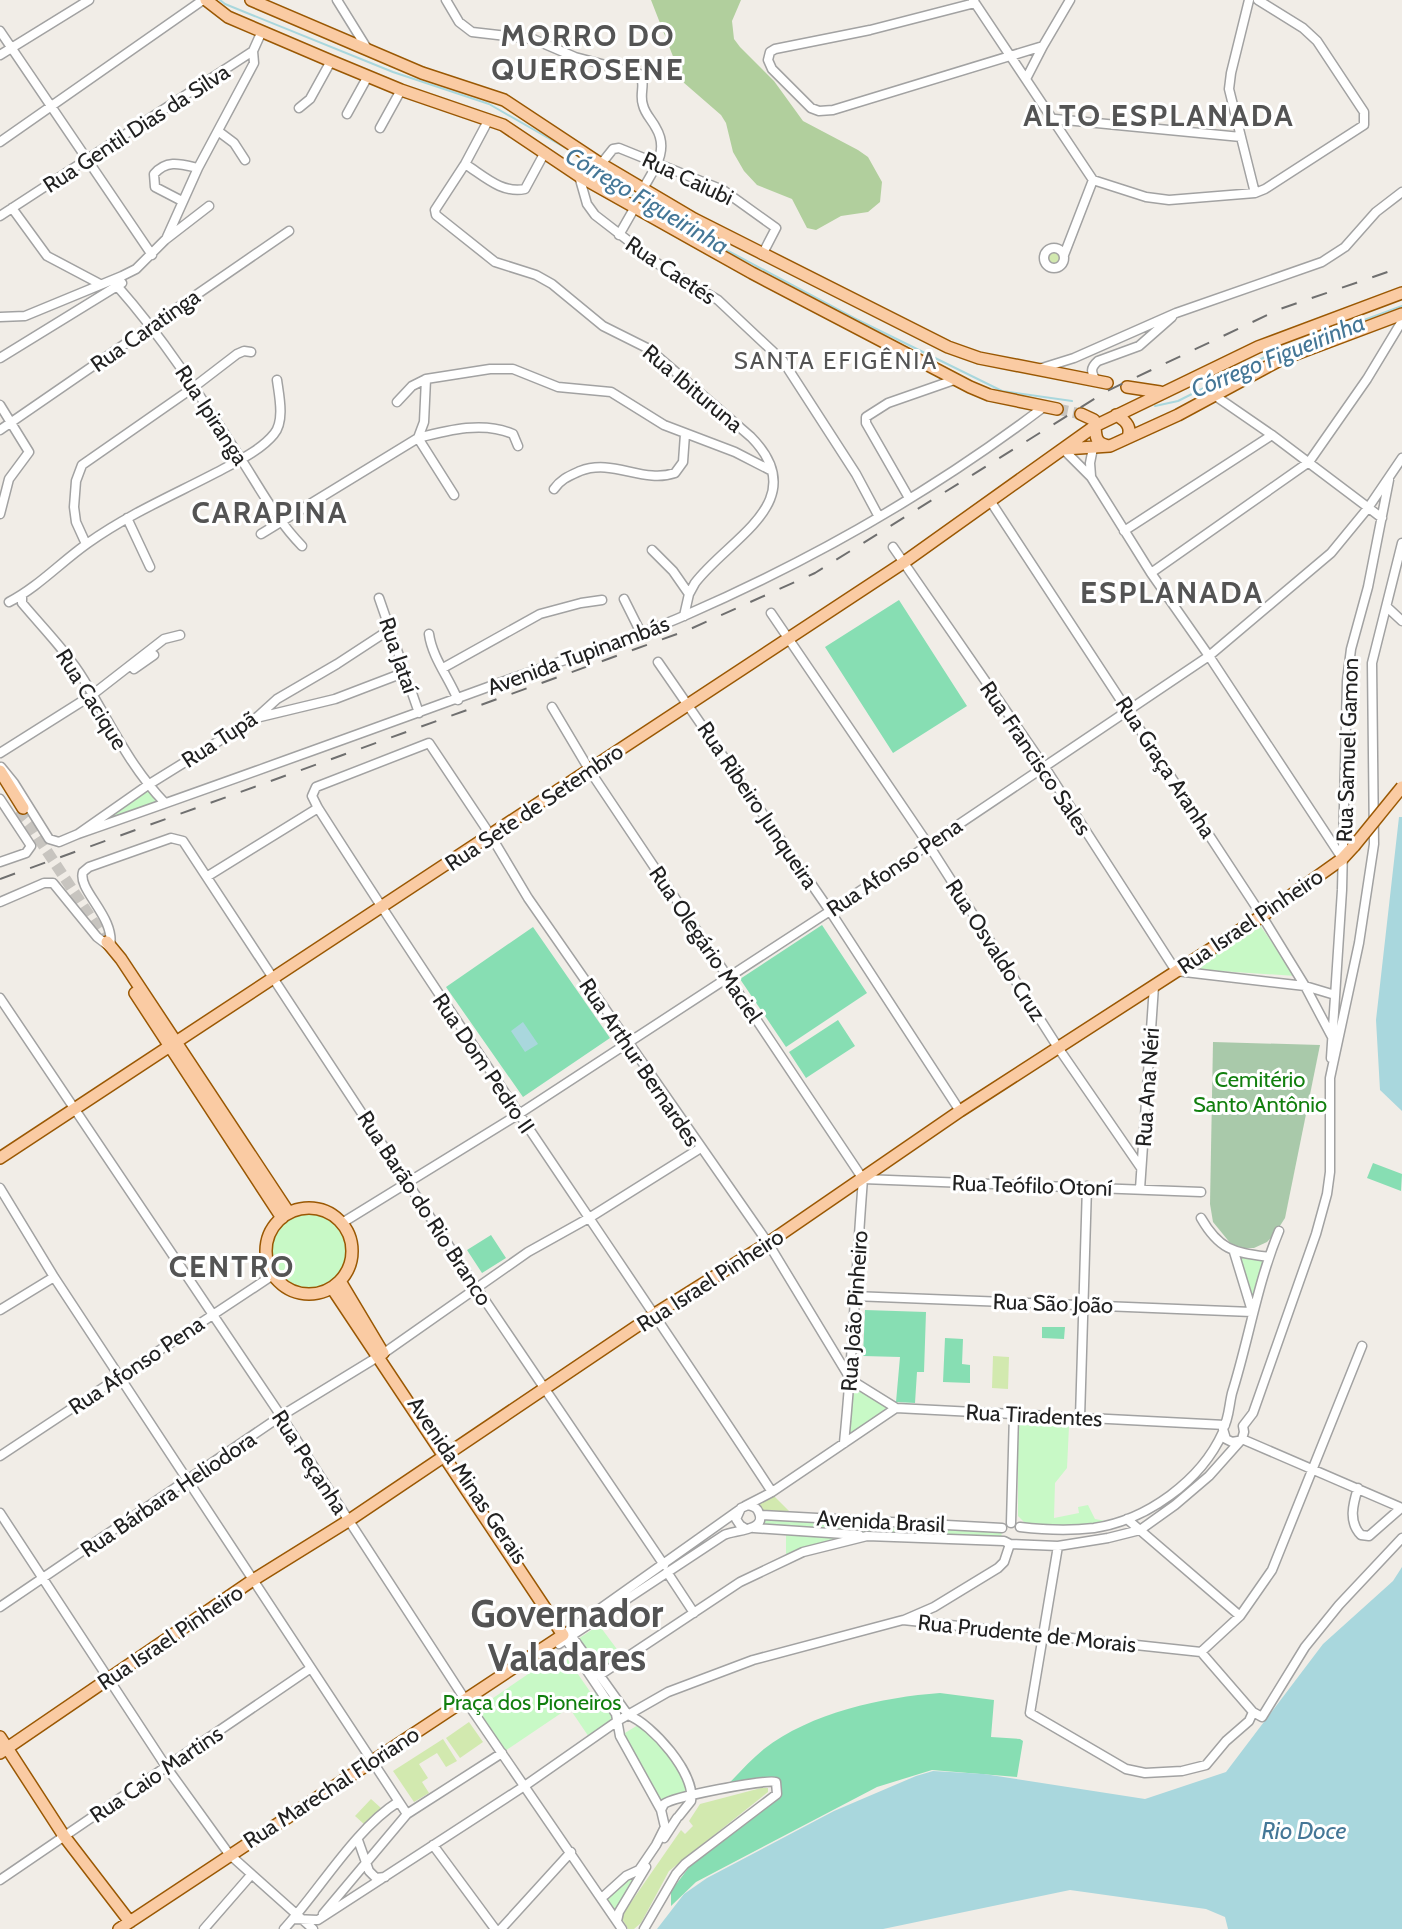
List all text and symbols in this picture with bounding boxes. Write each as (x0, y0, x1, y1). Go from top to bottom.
district label: MORRO DO QUEROSENE (491, 17, 685, 88)
street label: Rua Gentil Dias da Silva (38, 58, 235, 199)
district label: ALTO ESPLANADA (1023, 97, 1295, 134)
water label: Córrego Figueirinha (561, 141, 734, 261)
street label: Rua Caiubi (638, 146, 738, 211)
street label: Rua Caetés (620, 230, 721, 310)
street label: Rua Caratinga (85, 283, 205, 378)
water label: Córrego Figueirinha (1187, 307, 1369, 404)
street label: Rua Ibituruna (637, 339, 749, 438)
district label: SANTA EFIGÊNIA (734, 346, 938, 375)
street label: Rua Ipiranga (169, 360, 254, 471)
district label: CARAPINA (192, 494, 348, 531)
district label: ESPLANADA (1080, 574, 1264, 611)
street label: Avenida Tupinambás (484, 610, 673, 701)
street label: Rua Jataí (373, 614, 424, 697)
street label: Rua Cacique (50, 644, 133, 755)
street label: Rua Samuel Gamon (1331, 657, 1364, 843)
street label: Rua Francisco Sales (974, 676, 1097, 840)
street label: Rua Graça Aranha (1110, 691, 1222, 843)
street label: Rua Tupã (177, 705, 262, 774)
street label: Rua Ribeiro Junqueira (692, 717, 824, 894)
street label: Rua Sete de Setembro (440, 738, 629, 877)
street label: Rua Afonso Pena (822, 812, 967, 923)
street label: Rua Olegário Maciel (643, 861, 768, 1028)
street label: Rua Israel Pinheiro (1173, 863, 1328, 980)
street label: Rua Osvaldo Cruz (940, 874, 1052, 1026)
street label: Rua Arthur Bernardes (573, 973, 706, 1151)
street label: Rua Dom Pedro II (427, 988, 540, 1138)
street label: Rua Ana Néri (1130, 1027, 1165, 1148)
park label: Cemitério Santo Antônio (1193, 1066, 1327, 1118)
street label: Rua Barão do Rio Branco (351, 1106, 498, 1311)
street label: Rua Teófilo Otoní (951, 1169, 1113, 1202)
street label: Rua Israel Pinheiro (632, 1223, 789, 1338)
street label: Rua João Pinheiro (835, 1230, 874, 1392)
district label: CENTRO (169, 1248, 295, 1285)
street label: Rua São João (992, 1288, 1114, 1319)
street label: Rua Afonso Pena (64, 1310, 209, 1421)
street label: Avenida Minas Gerais (402, 1392, 533, 1569)
street label: Rua Tiradentes (965, 1398, 1103, 1433)
street label: Rua Peçanha (266, 1405, 354, 1520)
street label: Rua Bárbara Heliodora (75, 1425, 262, 1563)
street label: Avenida Brasil (816, 1505, 947, 1538)
street label: Rua Israel Pinheiro (93, 1579, 248, 1696)
district label: Governador Valadares (471, 1590, 664, 1681)
street label: Rua Prudente de Morais (916, 1609, 1137, 1658)
park label: Praça dos Pioneiros (443, 1689, 621, 1716)
street label: Rua Caio Martins (85, 1720, 228, 1829)
street label: Rua Marechal Floriano (238, 1721, 424, 1854)
water label: Rio Doce (1261, 1816, 1347, 1845)

